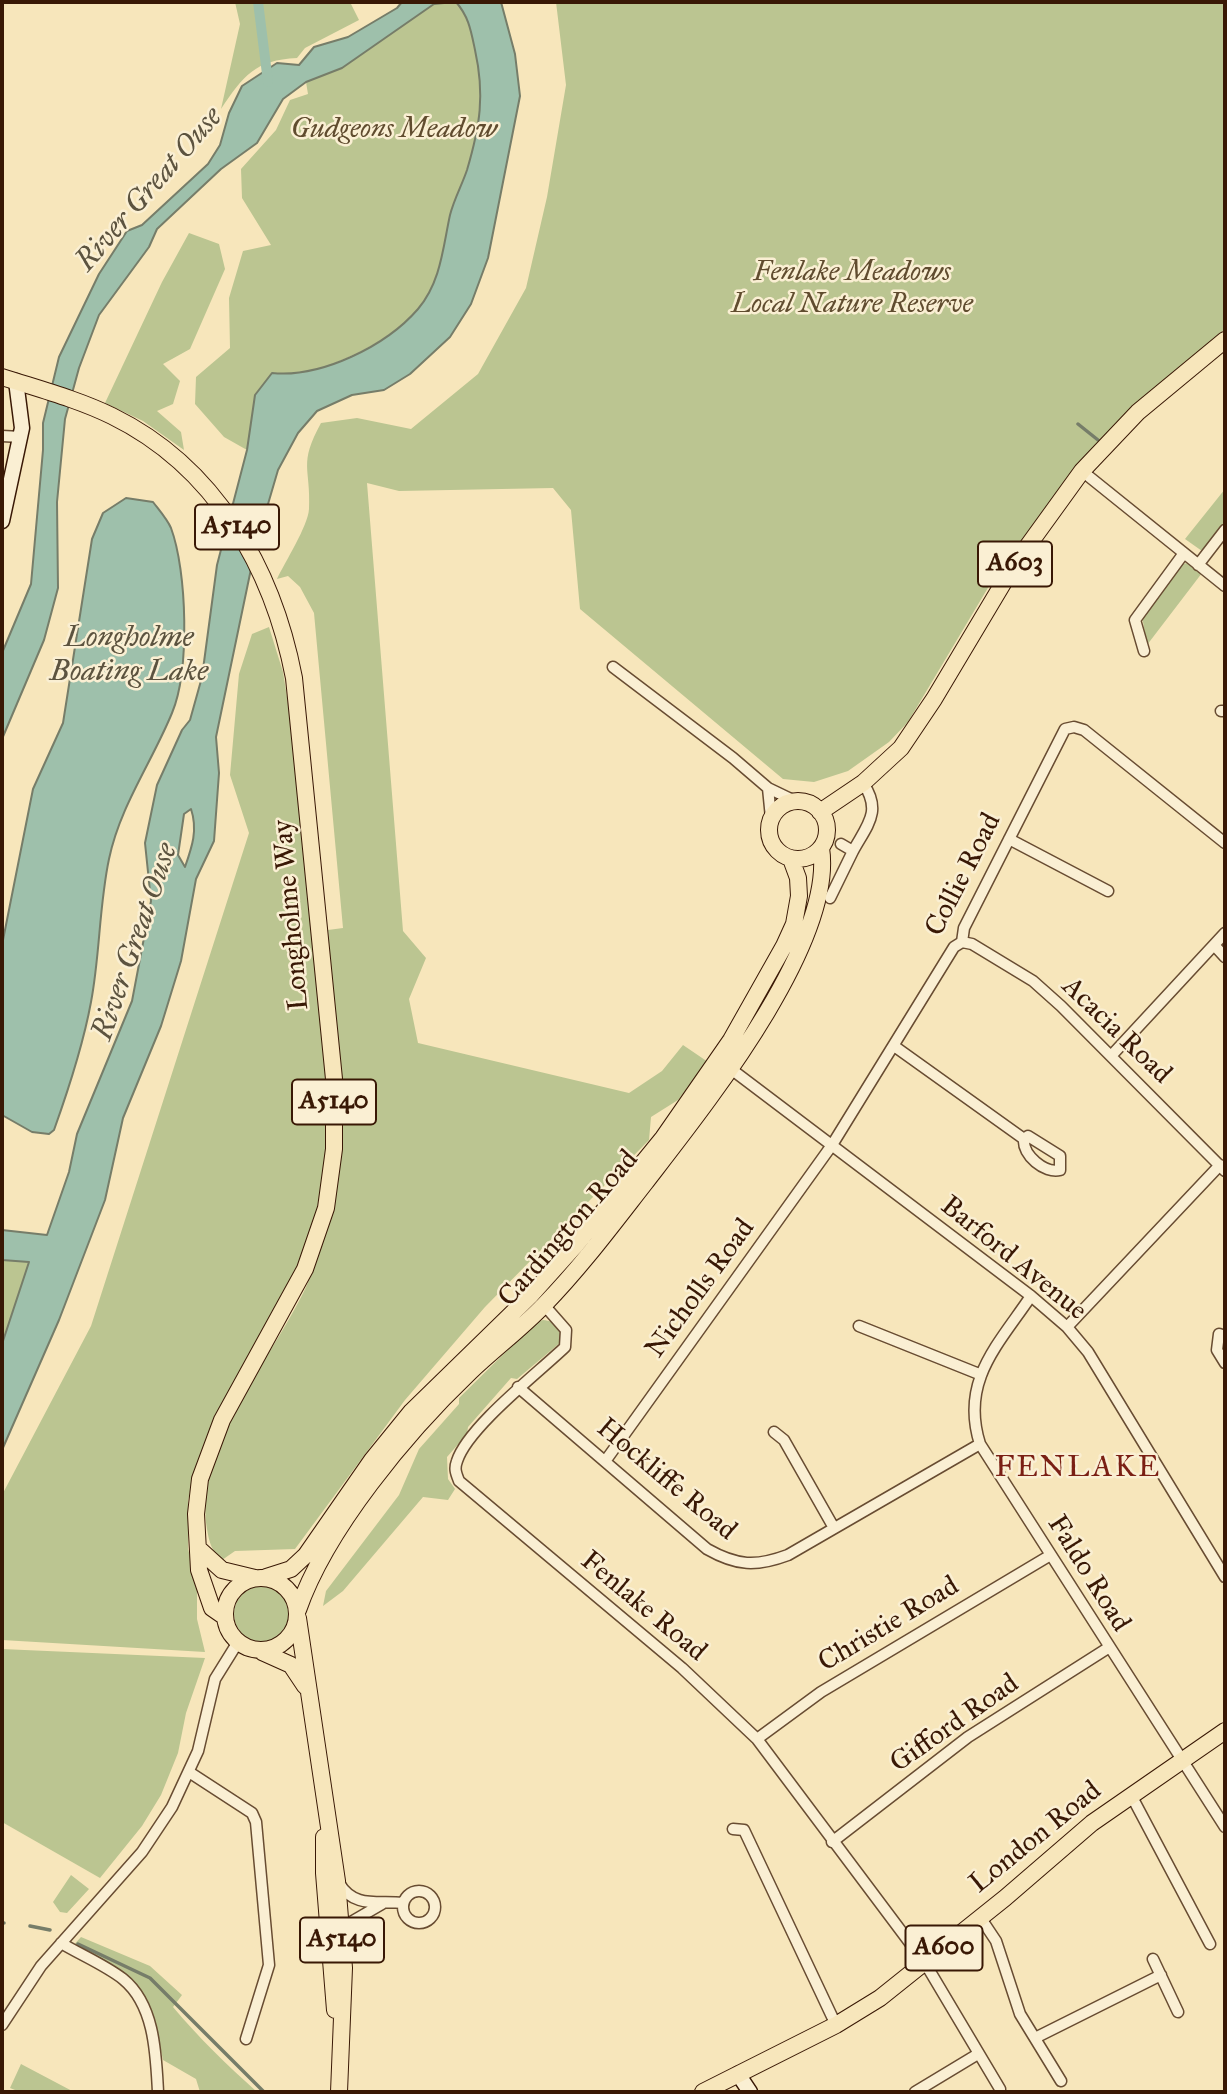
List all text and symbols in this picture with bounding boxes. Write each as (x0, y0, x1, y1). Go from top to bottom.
water label: River Great Ouse (69, 101, 231, 279)
park label: Gudgeons Meadow (291, 113, 497, 147)
park label: Fenlake Meadows Local Nature Reserve (731, 256, 973, 322)
road number: A5140 (195, 505, 279, 550)
road number: A603 (978, 542, 1052, 586)
water label: Longholme Boating Lake (50, 621, 208, 692)
street label: Collie Road (919, 808, 1009, 942)
street label: Longholme Way (267, 818, 317, 1012)
water label: River Great Ouse (85, 839, 187, 1045)
street label: Acacia Road (1054, 971, 1178, 1091)
road number: A5140 (292, 1079, 376, 1124)
street label: Cardington Road (492, 1144, 646, 1314)
street label: Barford Avenue (933, 1190, 1093, 1328)
street label: Nicholls Road (639, 1213, 763, 1365)
street label: Hockliffe Road (589, 1412, 743, 1548)
district label: FENLAKE (996, 1451, 1160, 1487)
street label: Faldo Road (1039, 1510, 1137, 1638)
street label: Fenlake Road (573, 1545, 713, 1669)
street label: Christie Road (813, 1570, 965, 1680)
street label: Gifford Road (884, 1667, 1026, 1781)
street label: London Road (963, 1775, 1109, 1901)
road number: A5140 (300, 1918, 384, 1963)
road number: A600 (906, 1926, 982, 1970)

